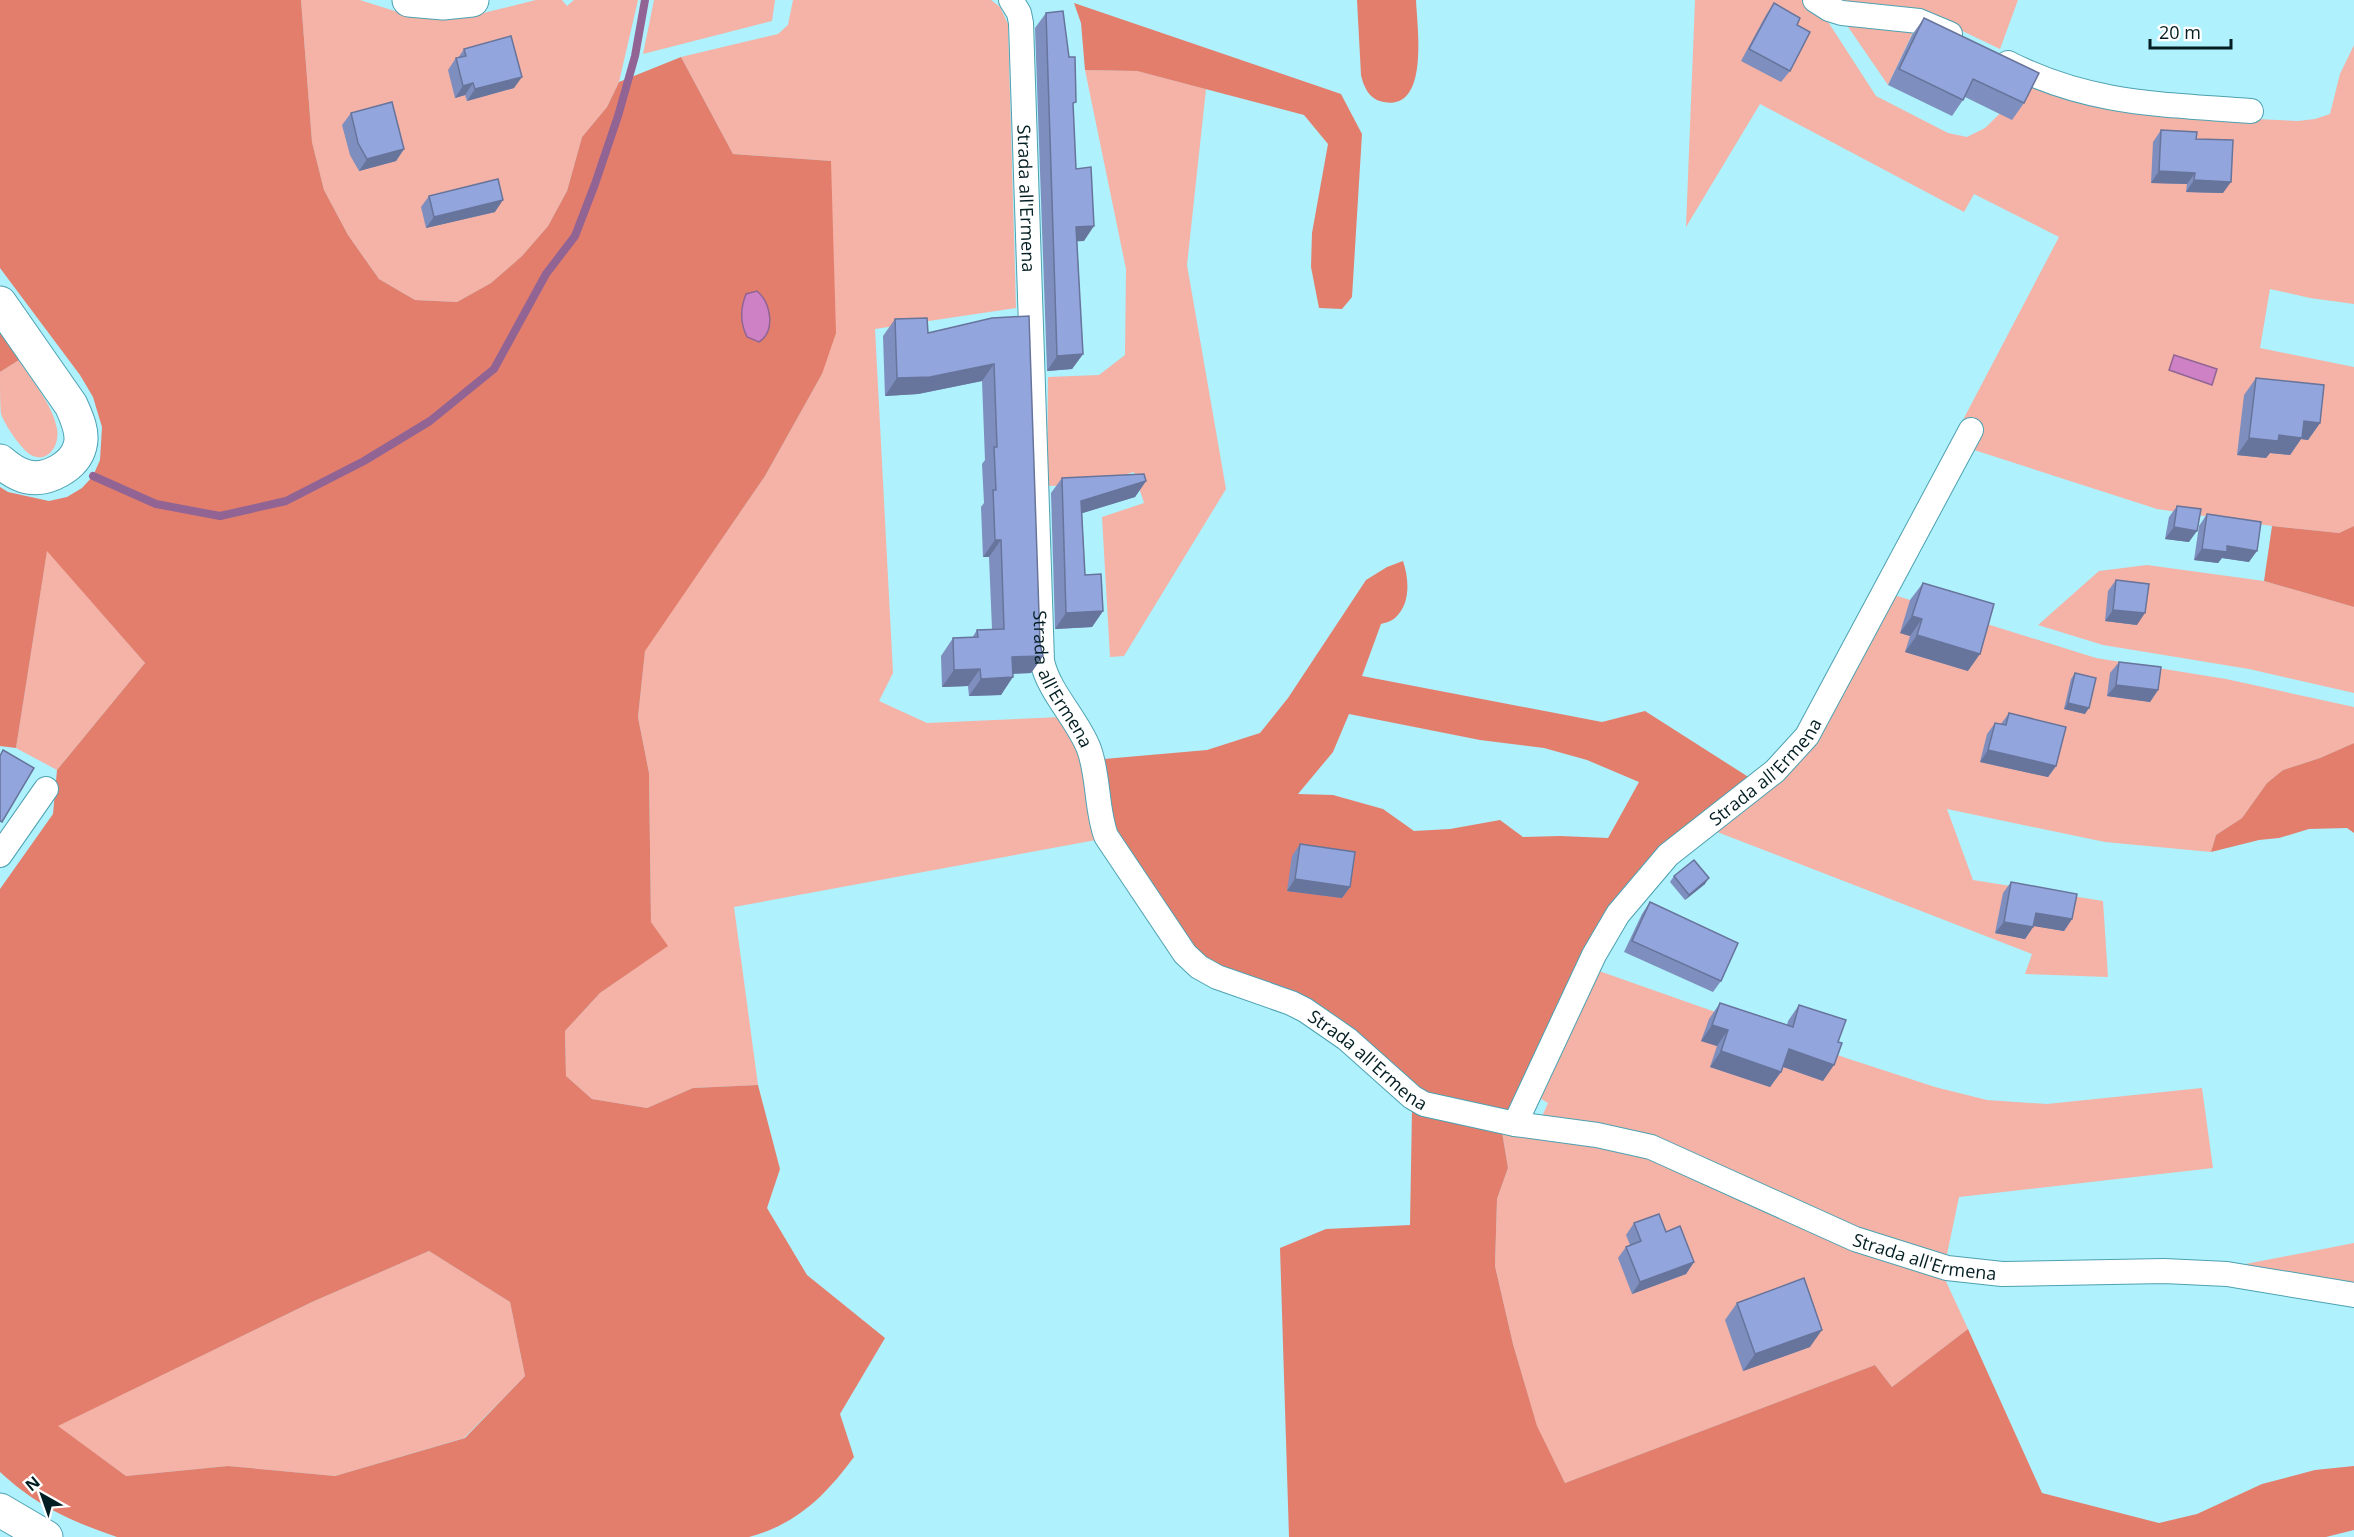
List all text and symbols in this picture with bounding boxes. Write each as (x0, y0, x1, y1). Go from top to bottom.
scale bar (2150, 12, 2231, 50)
text: 20 m (2159, 20, 2201, 44)
street label: Strada all'Ermena (1012, 124, 1041, 273)
street label: Strada all'Ermena (1028, 610, 1099, 751)
street label: Strada all'Ermena (1704, 714, 1827, 831)
street label: Strada all'Ermena (1304, 1004, 1432, 1115)
street label: Strada all'Ermena (1850, 1227, 1998, 1285)
north arrow (12, 1465, 72, 1525)
text: N (20, 1471, 44, 1496)

